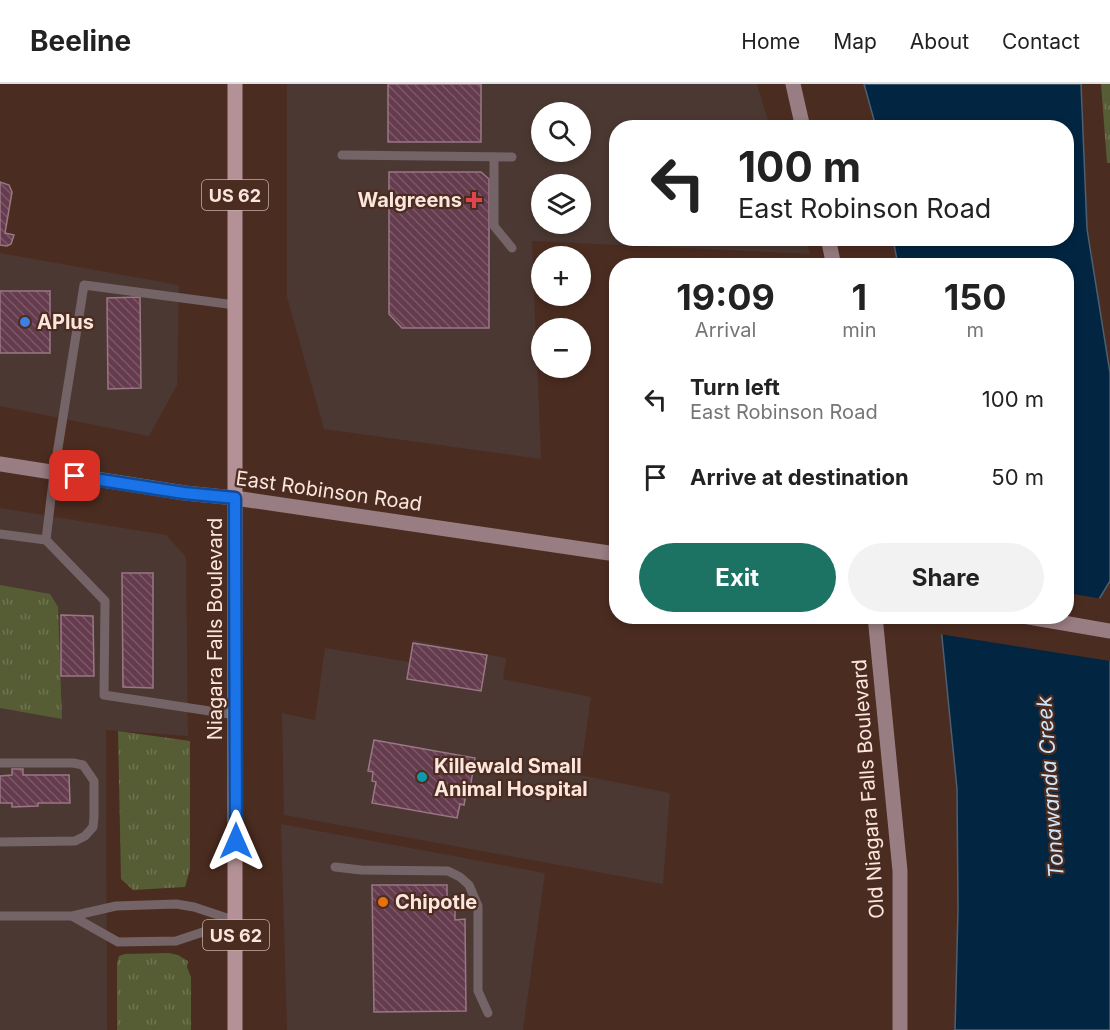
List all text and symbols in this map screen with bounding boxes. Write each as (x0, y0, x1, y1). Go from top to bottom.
text: Beeline (30, 24, 131, 58)
text: Home (741, 29, 800, 54)
text: Map (833, 29, 877, 54)
text: About (910, 29, 969, 54)
text: Contact (1002, 29, 1080, 54)
map controls (531, 102, 591, 378)
button: search (531, 102, 591, 162)
text: 100 m (738, 141, 861, 192)
icon: left (639, 144, 717, 222)
button: layers (531, 174, 591, 234)
road number: US 62 (202, 180, 268, 210)
place label: Walgreens (358, 188, 462, 212)
text: East Robinson Road (738, 192, 991, 225)
marker: Walgreens (467, 193, 481, 207)
button: + (531, 246, 591, 306)
text: 19:09 (676, 275, 775, 319)
text: 1 (852, 275, 867, 319)
text: 150 (944, 275, 1007, 319)
place label: APlus (37, 310, 94, 334)
marker: APlus (18, 315, 32, 329)
button: − (531, 318, 591, 378)
text: Arrival (695, 318, 756, 342)
text: min (842, 318, 876, 342)
text: m (966, 318, 984, 342)
text: Turn left (690, 374, 780, 400)
icon: left (639, 383, 672, 416)
text: 100 m (982, 386, 1044, 412)
text: East Robinson Road (690, 400, 878, 424)
pin (49, 450, 100, 501)
icon: arrive (58, 459, 91, 492)
icon: arrive (639, 461, 672, 494)
text: Arrive at destination (690, 464, 909, 490)
text: 50 m (991, 464, 1044, 490)
street label: East Robinson Road (234, 466, 424, 516)
street label: Niagara Falls Boulevard (203, 518, 227, 740)
button: Exit (639, 543, 836, 612)
button: Share (848, 543, 1044, 612)
street label: Old Niagara Falls Boulevard (847, 658, 889, 920)
water label: Tonawanda Creek (1031, 695, 1069, 879)
place label: Killewald Small Animal Hospital (434, 754, 588, 801)
marker: Killewald Small Animal Hospital (415, 770, 429, 784)
position arrow (204, 809, 268, 873)
place label: Chipotle (395, 890, 477, 914)
marker: Chipotle (376, 895, 390, 909)
road number: US 62 (203, 920, 269, 950)

